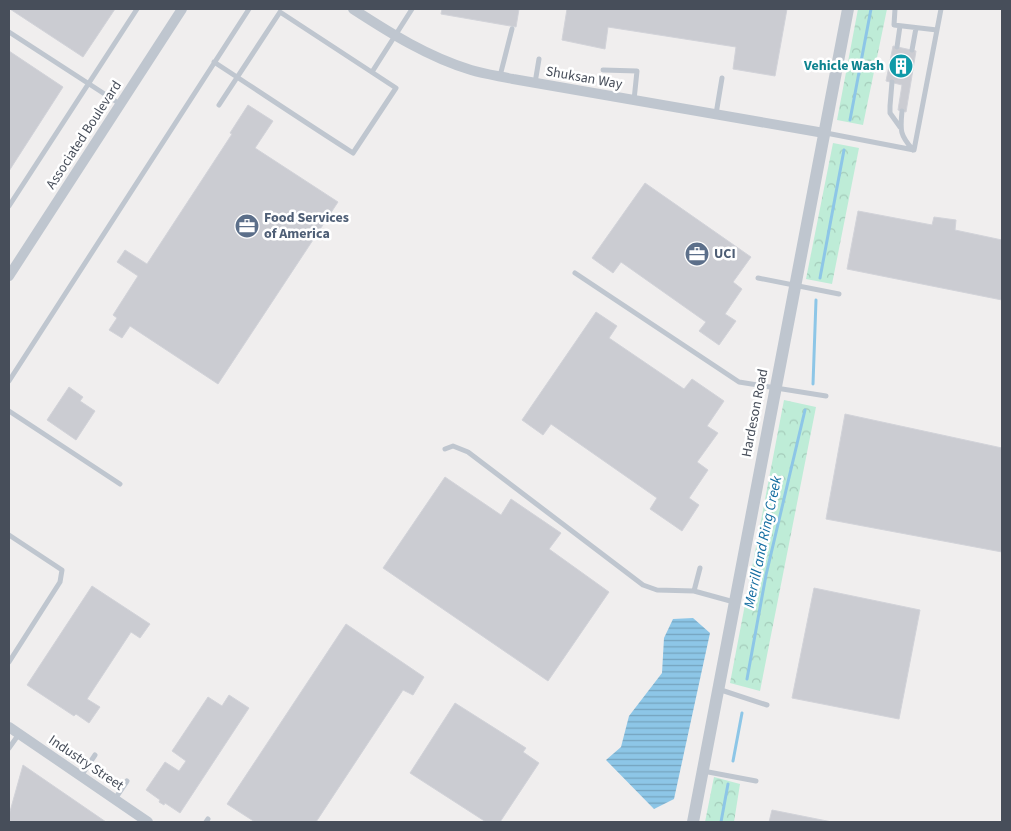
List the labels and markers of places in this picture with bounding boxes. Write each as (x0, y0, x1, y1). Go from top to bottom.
building icon: Vehicle Wash (888, 53, 914, 79)
place label: Vehicle Wash (803, 56, 884, 76)
place label: Food Services of America (264, 208, 349, 244)
office icon: Food Services of America (234, 213, 260, 239)
office icon: UCI (684, 241, 710, 267)
place label: UCI (714, 244, 736, 264)

